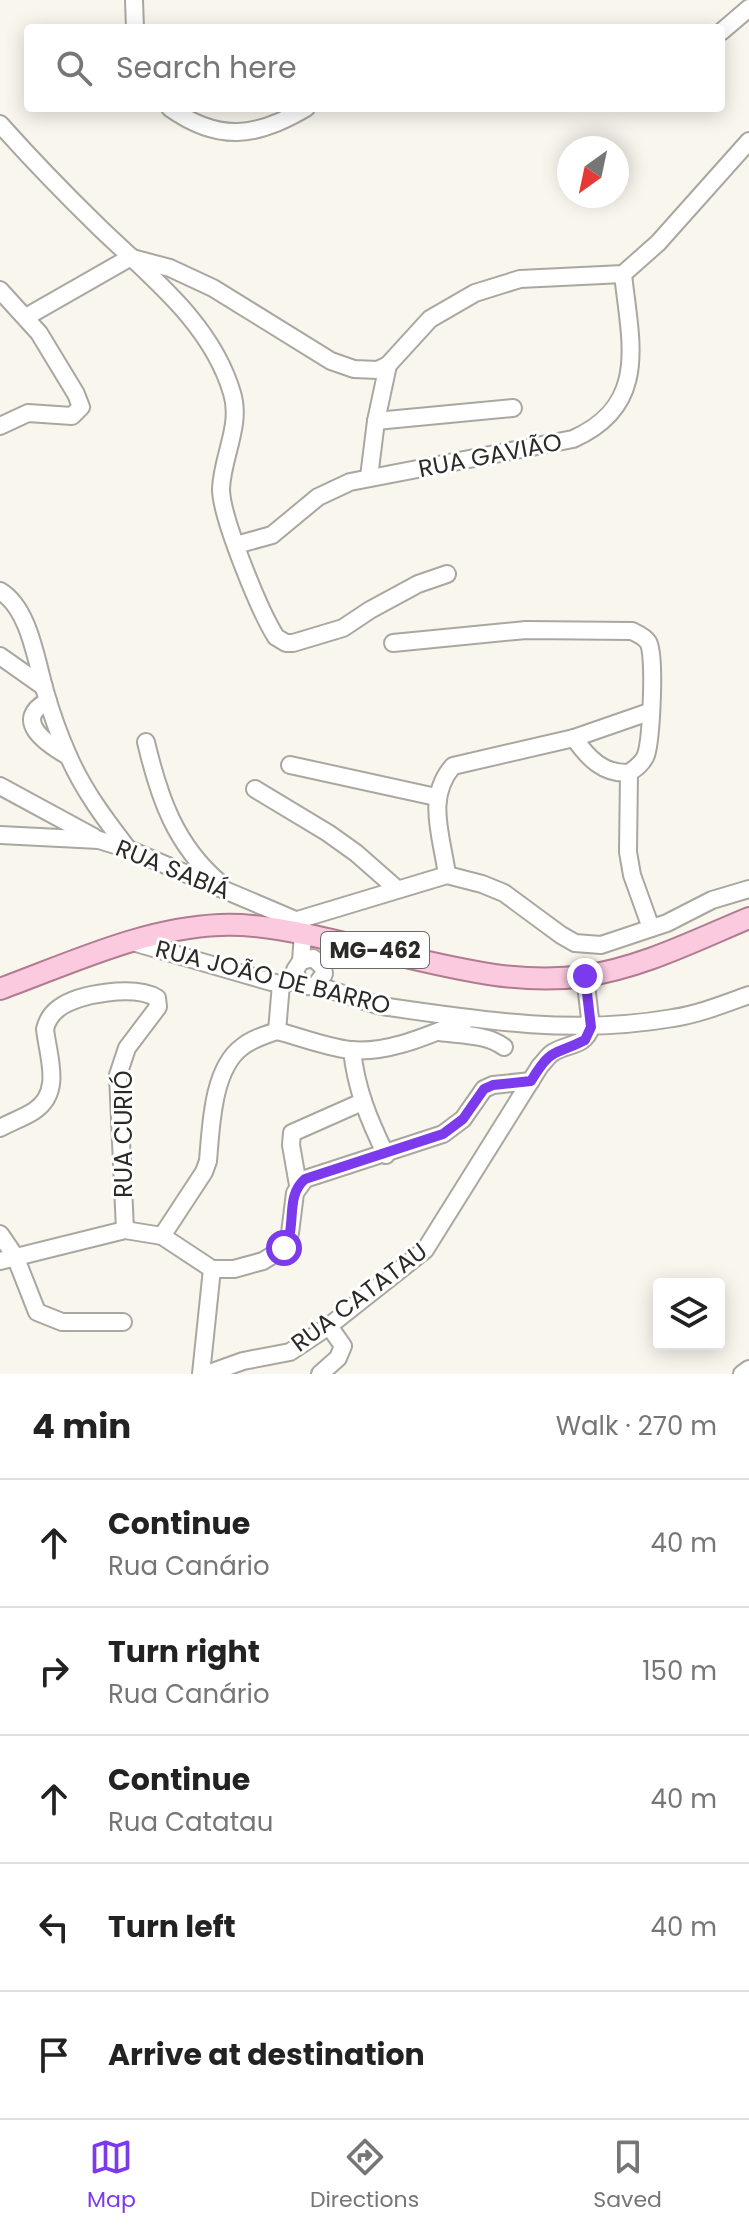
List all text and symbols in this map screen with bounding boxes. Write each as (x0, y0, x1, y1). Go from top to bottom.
search box (24, 24, 725, 112)
icon: search (52, 46, 96, 90)
text: Search here (116, 46, 297, 89)
north arrow (557, 136, 629, 208)
street label: RUA GAVIÃO (415, 425, 565, 485)
street label: RUA SABIÁ (111, 831, 235, 907)
street label: RUA JOÃO DE BARRO (152, 932, 394, 1022)
road number: MG-462 (321, 932, 429, 968)
route end (567, 958, 603, 994)
street label: RUA CURIÓ (107, 1070, 140, 1198)
route start (266, 1230, 302, 1266)
street label: RUA CATATAU (284, 1235, 434, 1359)
map controls (653, 1278, 725, 1350)
button: layers (653, 1278, 725, 1350)
text: 4 min (32, 1402, 131, 1450)
text: Walk · 270 m (556, 1408, 717, 1444)
text: Continue (108, 1502, 250, 1545)
icon: ahead (32, 1521, 76, 1565)
text: 40 m (651, 1525, 717, 1561)
text: Rua Canário (108, 1548, 270, 1584)
text: Turn right (108, 1630, 260, 1673)
icon: right (32, 1649, 76, 1693)
text: 150 m (642, 1653, 717, 1689)
text: Rua Canário (108, 1676, 270, 1712)
text: Continue (108, 1758, 250, 1801)
icon: ahead (32, 1777, 76, 1821)
text: 40 m (651, 1781, 717, 1817)
text: Rua Catatau (108, 1804, 273, 1840)
icon: left (32, 1905, 76, 1949)
text: Turn left (108, 1905, 236, 1948)
text: 40 m (651, 1909, 717, 1945)
icon: arrive (32, 2033, 76, 2077)
text: Arrive at destination (108, 2033, 425, 2076)
tab: Map (87, 2135, 136, 2216)
tab: Directions (310, 2135, 419, 2216)
tab: Saved (593, 2135, 662, 2216)

